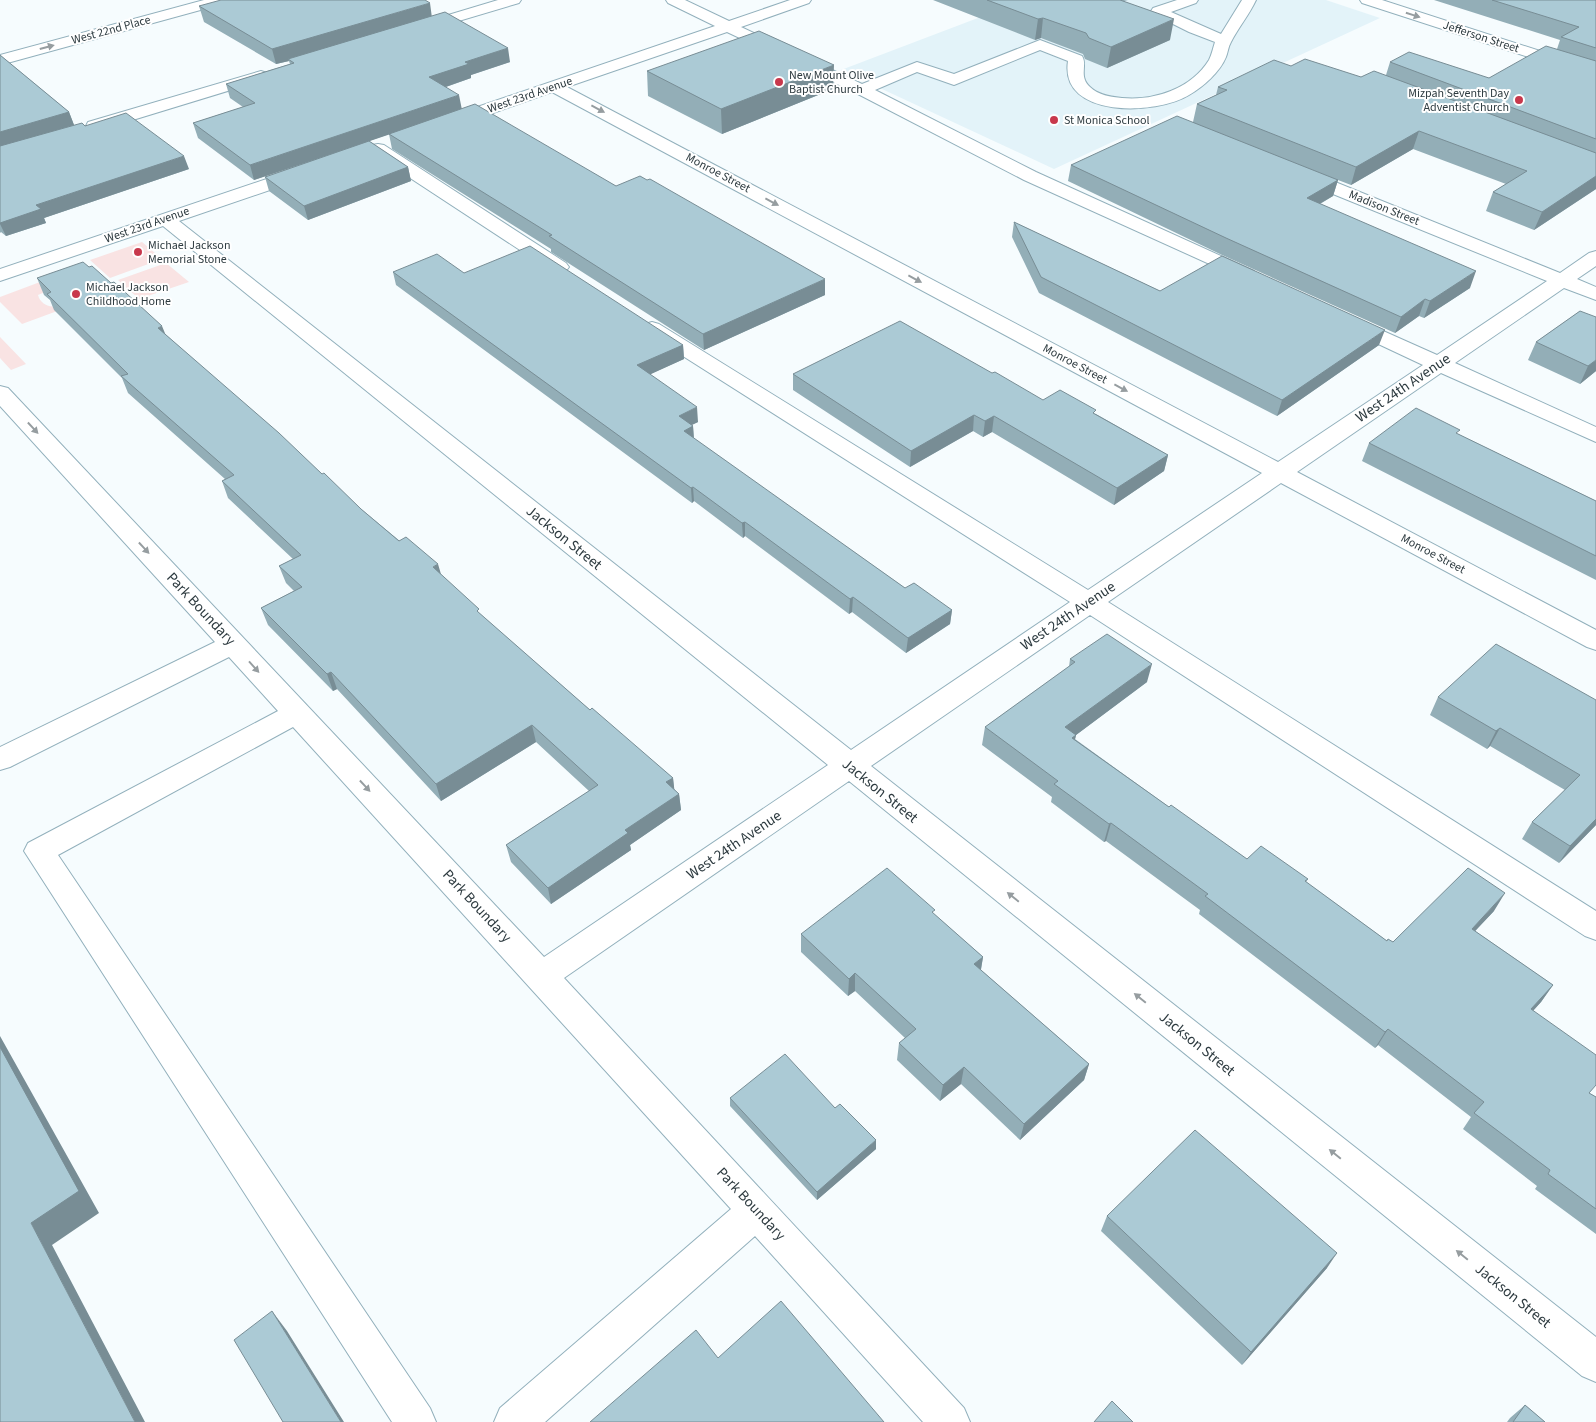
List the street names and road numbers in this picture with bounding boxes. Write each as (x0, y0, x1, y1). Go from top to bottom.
street label: West 22nd Place (70, 11, 152, 49)
street label: Jefferson Street (1441, 17, 1521, 57)
street label: West 23rd Avenue (485, 73, 575, 117)
street label: Monroe Street (683, 149, 753, 197)
street label: Madison Street (1346, 186, 1422, 230)
street label: West 23rd Avenue (102, 203, 192, 247)
street label: Monroe Street (1040, 340, 1110, 388)
street label: West 24th Avenue (1351, 348, 1455, 428)
street label: Jackson Street (522, 501, 606, 575)
street label: Monroe Street (1398, 530, 1468, 578)
street label: Park Boundary (162, 568, 240, 650)
street label: West 24th Avenue (1016, 576, 1120, 656)
street label: Jackson Street (838, 754, 922, 828)
street label: West 24th Avenue (682, 805, 786, 885)
street label: Park Boundary (438, 865, 516, 947)
street label: Jackson Street (1155, 1007, 1239, 1081)
street label: Park Boundary (712, 1163, 790, 1245)
street label: Jackson Street (1471, 1259, 1555, 1333)

